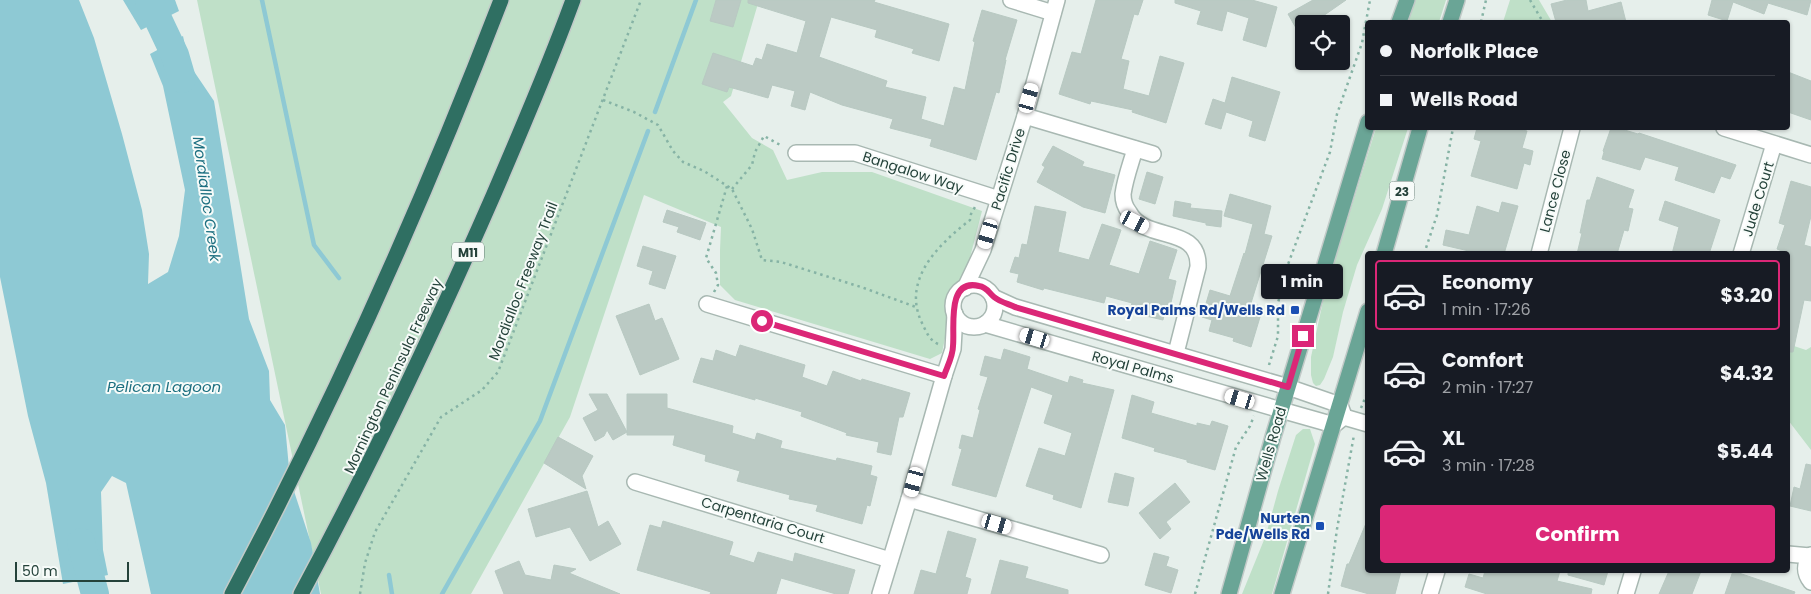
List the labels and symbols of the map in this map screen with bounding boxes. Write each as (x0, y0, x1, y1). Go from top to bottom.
car (1017, 82, 1040, 114)
street label: Pacific Drive (986, 125, 1030, 213)
water label: Mordialloc Creek (188, 135, 226, 264)
street label: Bangalow Way (860, 146, 966, 198)
street label: Lance Close (1534, 147, 1576, 234)
street label: Jude Court (1737, 159, 1779, 239)
road number: 23 (1390, 182, 1414, 200)
street label: Mordialloc Freeway Trail (484, 199, 562, 363)
car (1118, 209, 1151, 235)
car (976, 217, 999, 251)
road number: M11 (452, 242, 484, 262)
callout: 1 min (1262, 264, 1344, 298)
street label: Mornington Peninsula Freeway (339, 275, 447, 477)
place label: Royal Palms Rd/Wells Rd (1108, 300, 1285, 320)
marker: Royal Palms Rd/Wells Rd (1289, 304, 1301, 316)
route start (751, 310, 773, 332)
route end (1292, 325, 1314, 347)
car (1018, 326, 1051, 350)
street label: Royal Palms (1090, 346, 1176, 388)
water label: Pelican Lagoon (107, 376, 221, 397)
car (1223, 387, 1256, 411)
street label: Wells Road (1251, 404, 1291, 484)
car (902, 466, 925, 498)
street label: Carpentaria Court (699, 492, 827, 548)
place label: Nurten Pde/Wells Rd (1216, 508, 1310, 544)
car (980, 513, 1013, 535)
marker: Nurten Pde/Wells Rd (1314, 520, 1326, 532)
scale bar (15, 559, 129, 582)

